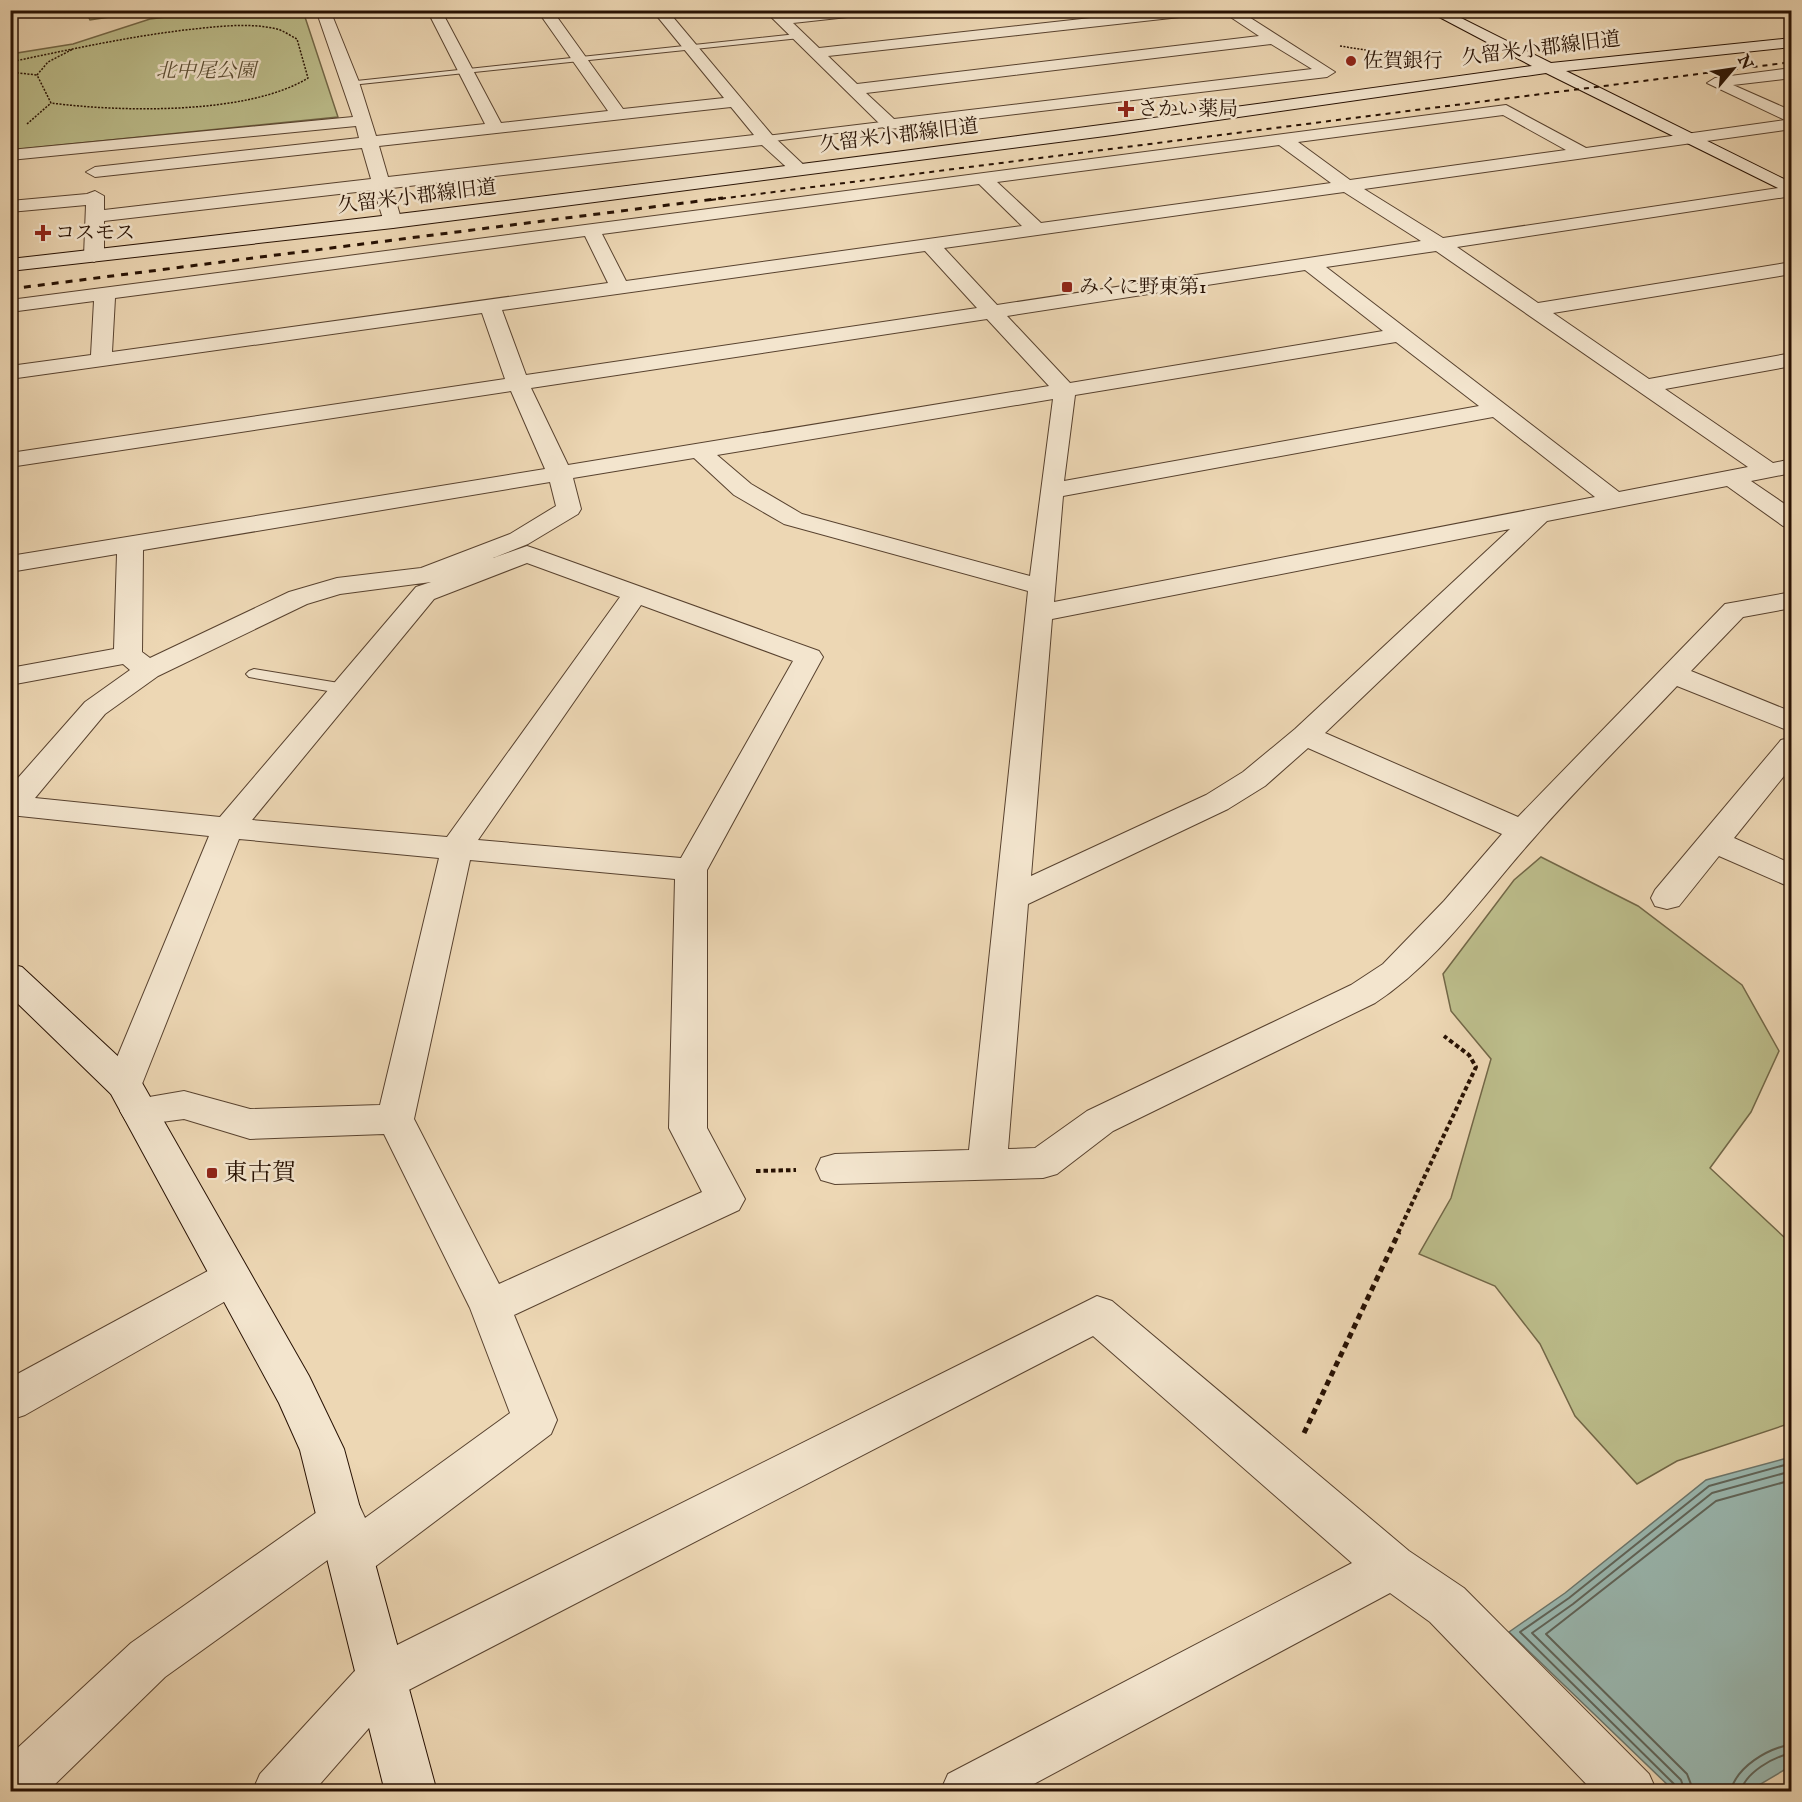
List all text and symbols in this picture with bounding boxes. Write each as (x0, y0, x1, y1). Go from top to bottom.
street label: 久留米小郡線旧道 (1460, 27, 1622, 71)
north arrow (1703, 39, 1763, 99)
place label: 佐賀銀行 (1363, 49, 1443, 74)
text: N (1732, 51, 1757, 74)
marker: 佐賀銀行 (1344, 54, 1358, 68)
park label: 北中尾公園 (156, 59, 259, 84)
place label: さかい薬局 (1138, 97, 1238, 122)
marker: さかい薬局 (1119, 102, 1133, 116)
street label: 久留米小郡線旧道 (818, 114, 980, 158)
street label: 久留米小郡線旧道 (336, 175, 498, 219)
place label: コスモス (55, 221, 135, 246)
marker: コスモス (36, 226, 50, 240)
place label: みくに野東第1 (1079, 275, 1206, 300)
marker: みくに野東第1 (1060, 280, 1074, 294)
place label: 東古賀 (224, 1158, 296, 1189)
marker: 東古賀 (205, 1166, 219, 1180)

